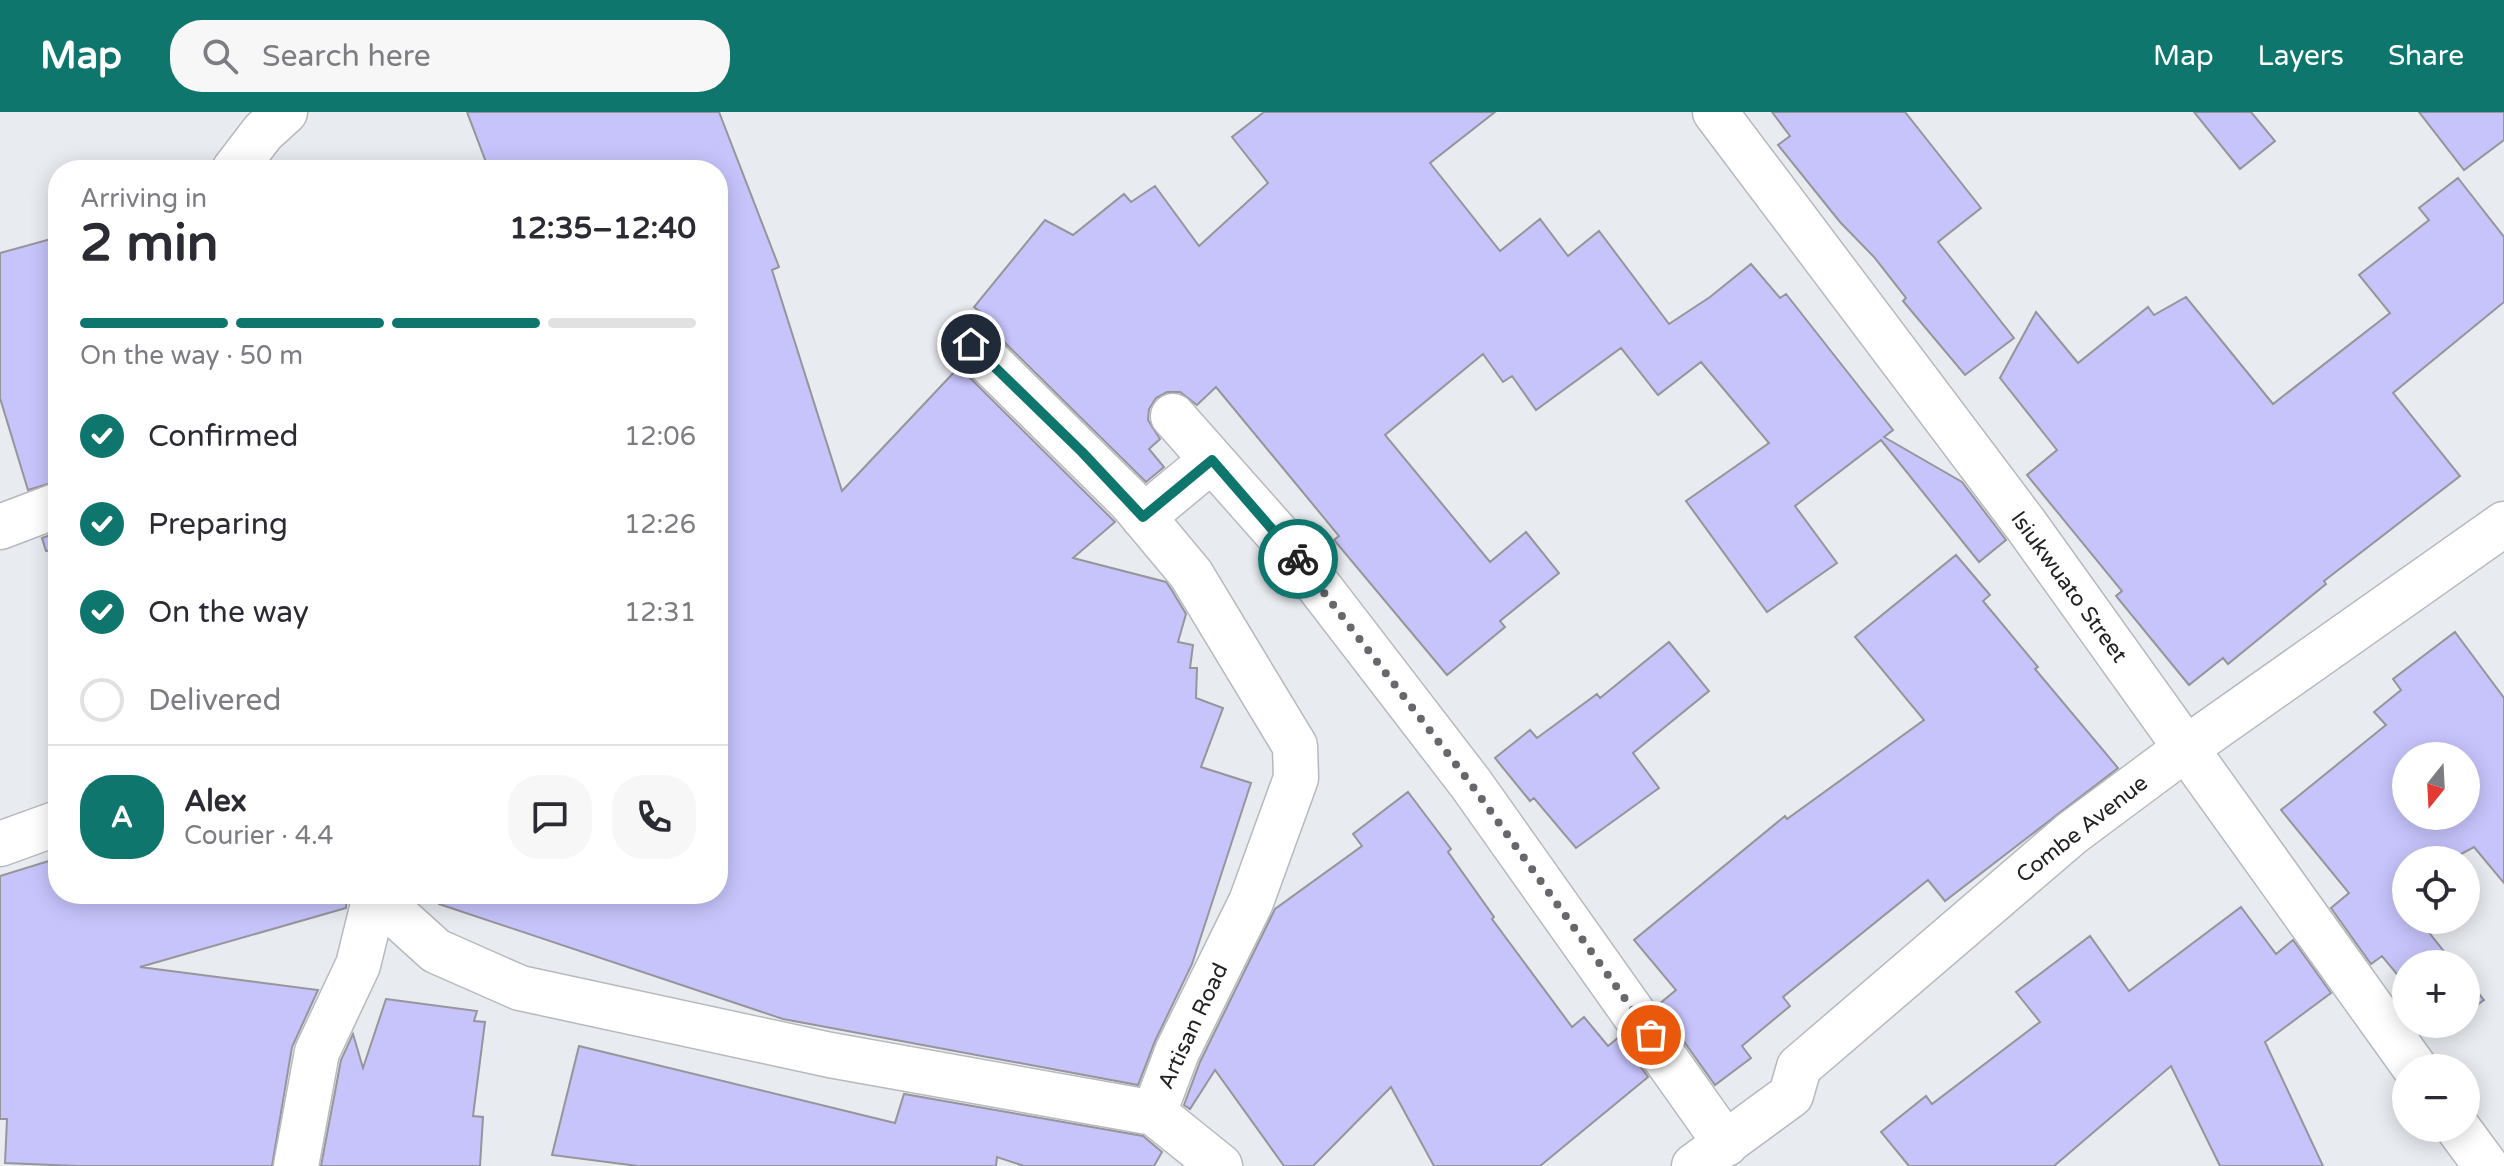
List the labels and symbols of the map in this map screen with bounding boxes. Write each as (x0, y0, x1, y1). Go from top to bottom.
pin (937, 310, 1005, 378)
street label: Isiukwuato Street (2005, 506, 2133, 668)
courier (1258, 519, 1338, 599)
north arrow (2392, 742, 2480, 830)
street label: Combe Avenue (2011, 770, 2153, 888)
street label: Artisan Road (1152, 959, 1234, 1093)
pin (1617, 1001, 1685, 1069)

